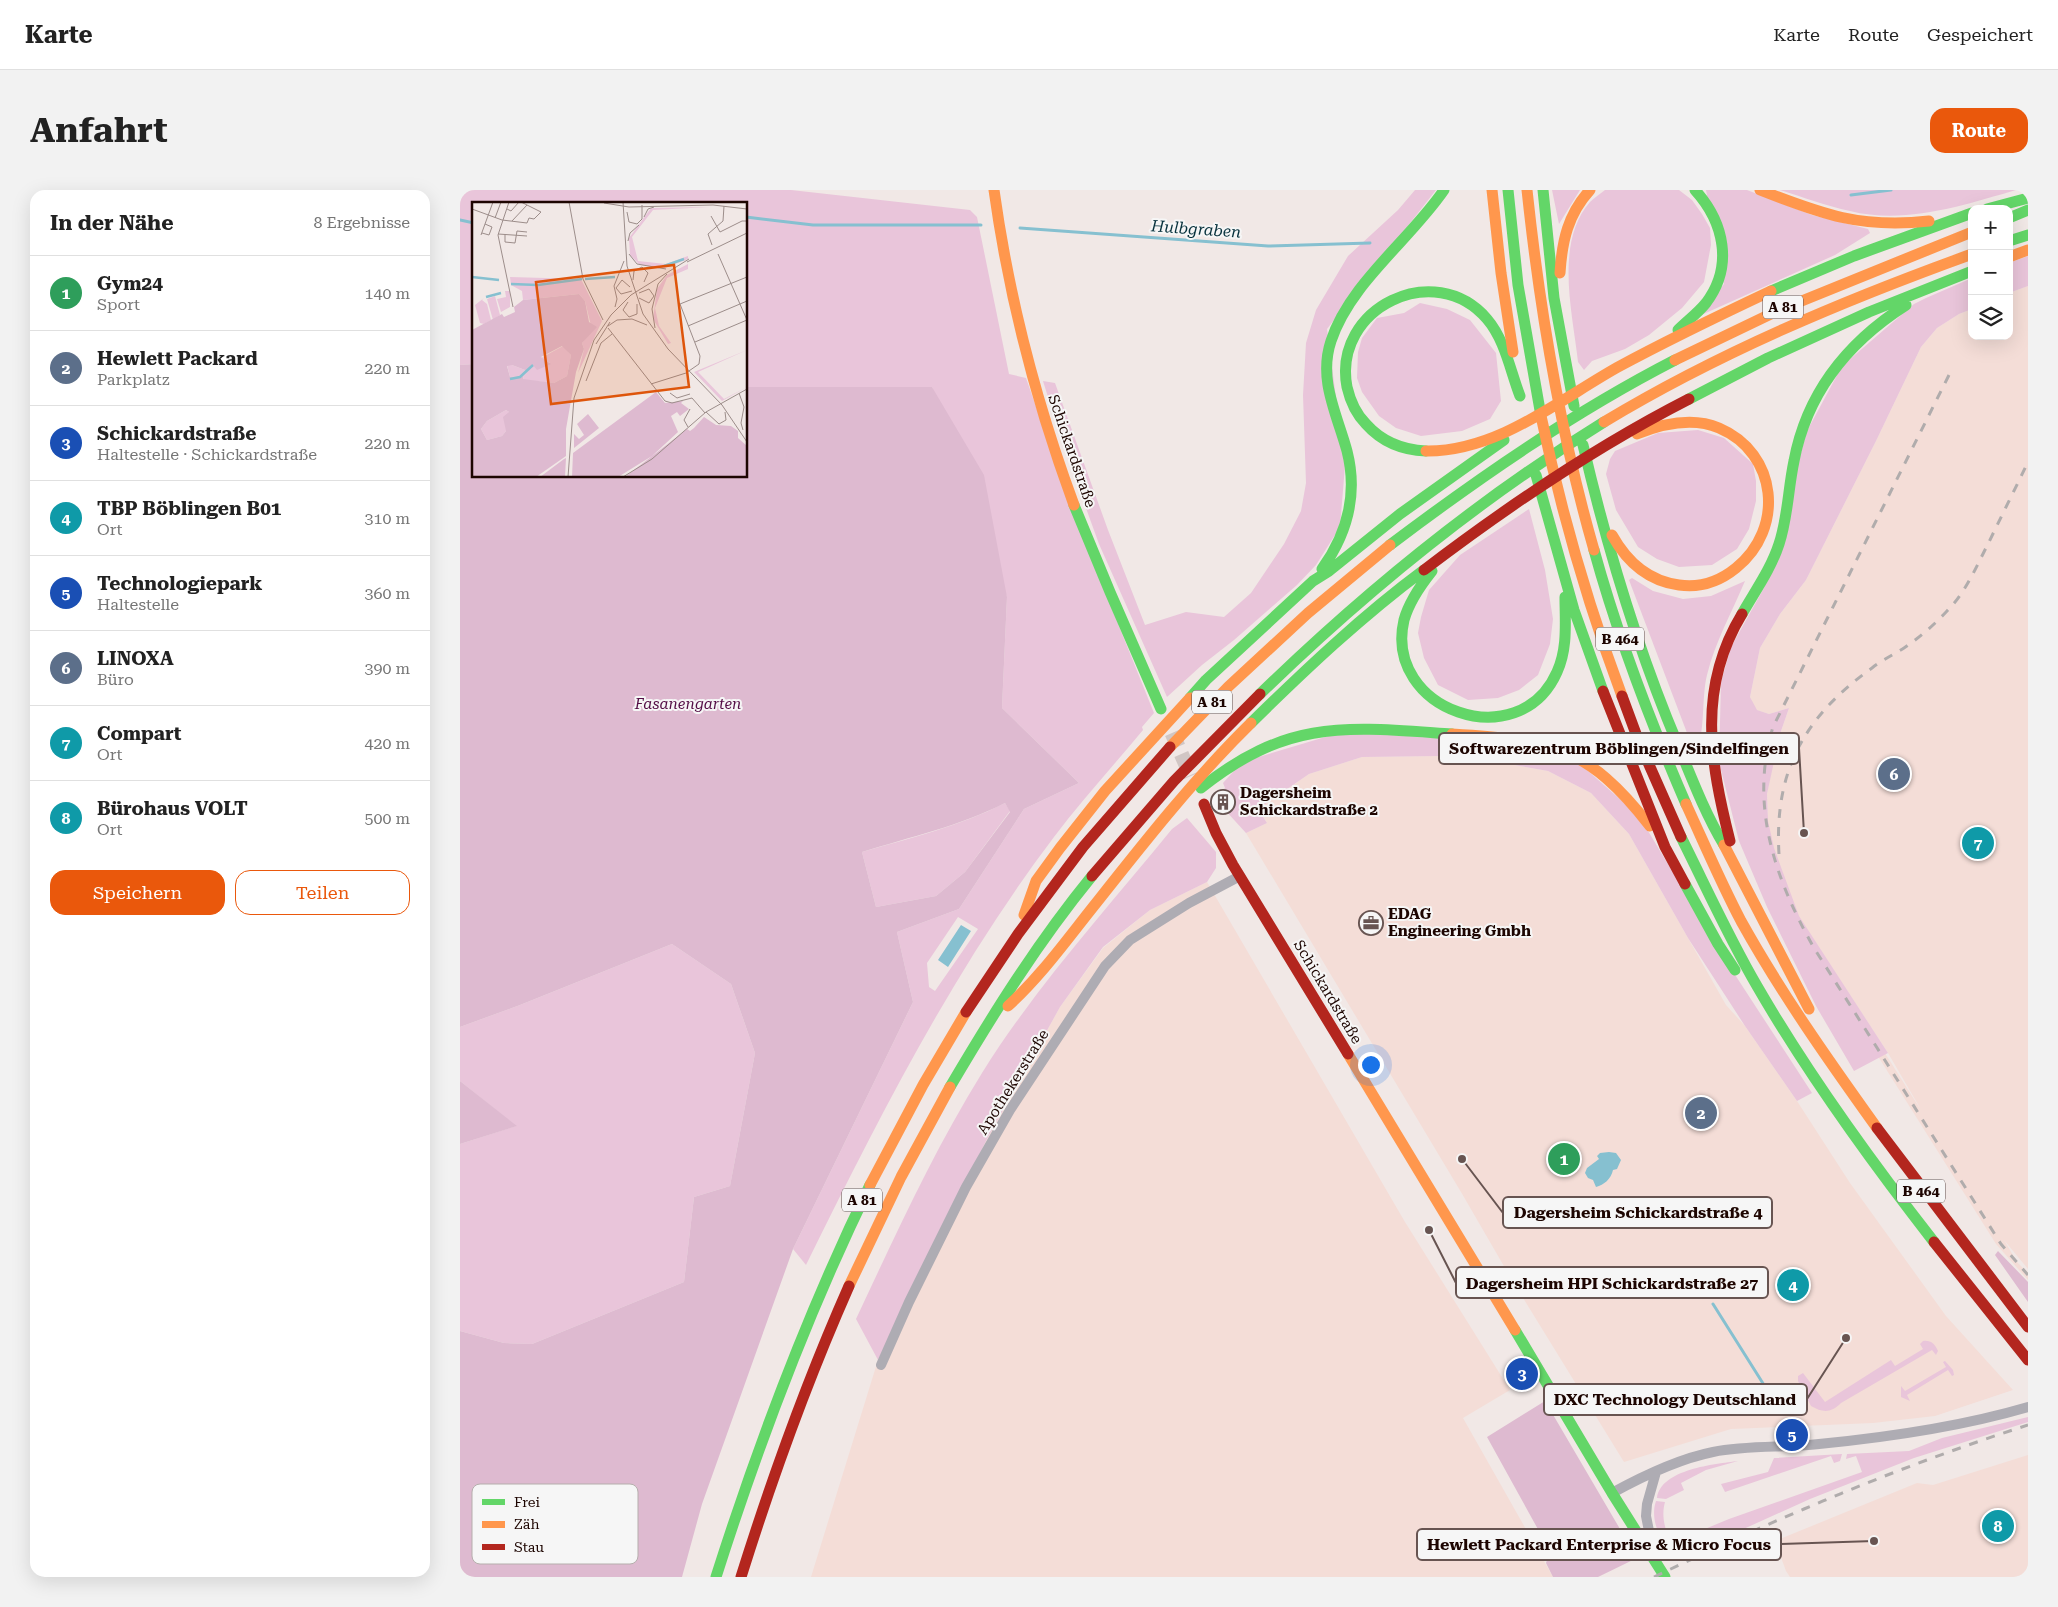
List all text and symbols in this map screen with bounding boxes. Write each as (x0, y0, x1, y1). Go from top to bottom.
text: Karte (25, 21, 93, 49)
text: Karte (1773, 24, 1820, 45)
text: Route (1848, 24, 1899, 45)
text: Gespeichert (1927, 24, 2033, 45)
button: Route (1930, 108, 2028, 153)
text: Anfahrt (30, 110, 168, 151)
inset map (472, 202, 748, 478)
map controls (1968, 205, 2013, 340)
button: + (1968, 205, 2013, 250)
text: In der Nähe (50, 211, 173, 235)
text: 8 Ergebnisse (313, 213, 410, 232)
water label: Hulbgraben (1149, 216, 1242, 242)
button: − (1968, 250, 2013, 295)
text: Gym24 (97, 272, 163, 295)
text: 1 (62, 284, 70, 303)
text: 140 m (364, 284, 410, 303)
text: Sport (97, 295, 140, 314)
road number: A 81 (1763, 295, 1803, 318)
button: layers (1968, 295, 2013, 340)
text: Hewlett Packard (97, 347, 258, 370)
text: 2 (62, 359, 70, 378)
text: 220 m (364, 359, 410, 378)
text: Parkplatz (97, 370, 170, 389)
street label: Schickardstraße (1044, 392, 1100, 510)
text: Schickardstraße (97, 422, 256, 445)
text: 3 (62, 434, 70, 453)
text: 220 m (364, 434, 410, 453)
text: Haltestelle · Schickardstraße (97, 445, 317, 464)
text: TBP Böblingen B01 (97, 497, 281, 520)
text: 4 (62, 509, 70, 528)
text: 310 m (364, 509, 410, 528)
text: Ort (97, 520, 123, 539)
text: Technologiepark (97, 572, 262, 595)
text: 5 (62, 584, 70, 603)
text: 360 m (364, 584, 410, 603)
text: Haltestelle (97, 595, 179, 614)
road number: B 464 (1596, 628, 1644, 650)
text: LINOXA (97, 647, 174, 670)
text: 6 (62, 659, 70, 678)
text: 390 m (364, 659, 410, 678)
text: Büro (97, 670, 134, 689)
road number: A 81 (1192, 691, 1232, 714)
park label: Fasanengarten (634, 695, 741, 713)
text: Compart (97, 722, 182, 745)
callout: Softwarezentrum Böblingen/Sindelfingen (1439, 733, 1799, 764)
text: 7 (62, 734, 70, 753)
text: 420 m (364, 734, 410, 753)
text: Softwarezentrum Böblingen/Sindelfingen (1449, 739, 1789, 758)
text: Ort (97, 745, 123, 764)
pin: 6 (1878, 755, 1910, 793)
place label: Dagersheim Schickardstraße 2 (1240, 784, 1378, 819)
building icon: Dagersheim Schickardstraße 2 (1210, 789, 1236, 815)
text: Bürohaus VOLT (97, 797, 248, 820)
text: 8 (62, 809, 70, 828)
text: 500 m (364, 809, 410, 828)
text: Ort (97, 820, 123, 839)
pin: 7 (1962, 824, 1994, 862)
button: Speichern (50, 870, 225, 915)
button: Teilen (235, 870, 410, 915)
place label: EDAG Engineering Gmbh (1388, 905, 1531, 940)
office icon: EDAG Engineering Gmbh (1358, 910, 1384, 936)
street label: Schickardstraße (1290, 937, 1366, 1047)
street label: Apothekerstraße (973, 1026, 1053, 1138)
your location (1358, 1052, 1384, 1078)
pin: 2 (1685, 1094, 1717, 1132)
pin: 1 (1548, 1140, 1580, 1178)
road number: B 464 (1897, 1179, 1945, 1202)
road number: A 81 (842, 1188, 882, 1212)
callout: Dagersheim Schickardstraße 4 (1503, 1197, 1772, 1228)
text: Dagersheim Schickardstraße 4 (1514, 1203, 1762, 1222)
pin: 4 (1777, 1266, 1809, 1304)
callout: Dagersheim HPI Schickardstraße 27 (1456, 1267, 1768, 1298)
text: Dagersheim HPI Schickardstraße 27 (1466, 1274, 1758, 1293)
pin: 3 (1506, 1355, 1538, 1393)
callout: DXC Technology Deutschland (1544, 1384, 1807, 1415)
text: DXC Technology Deutschland (1554, 1390, 1797, 1409)
pin: 5 (1776, 1416, 1808, 1454)
legend (472, 1484, 638, 1564)
text: Frei (514, 1494, 541, 1510)
pin: 8 (1982, 1507, 2014, 1545)
text: Zäh (514, 1516, 539, 1532)
callout: Hewlett Packard Enterprise & Micro Focus (1417, 1529, 1781, 1560)
text: Hewlett Packard Enterprise & Micro Focus (1427, 1535, 1771, 1554)
text: Stau (514, 1539, 544, 1555)

